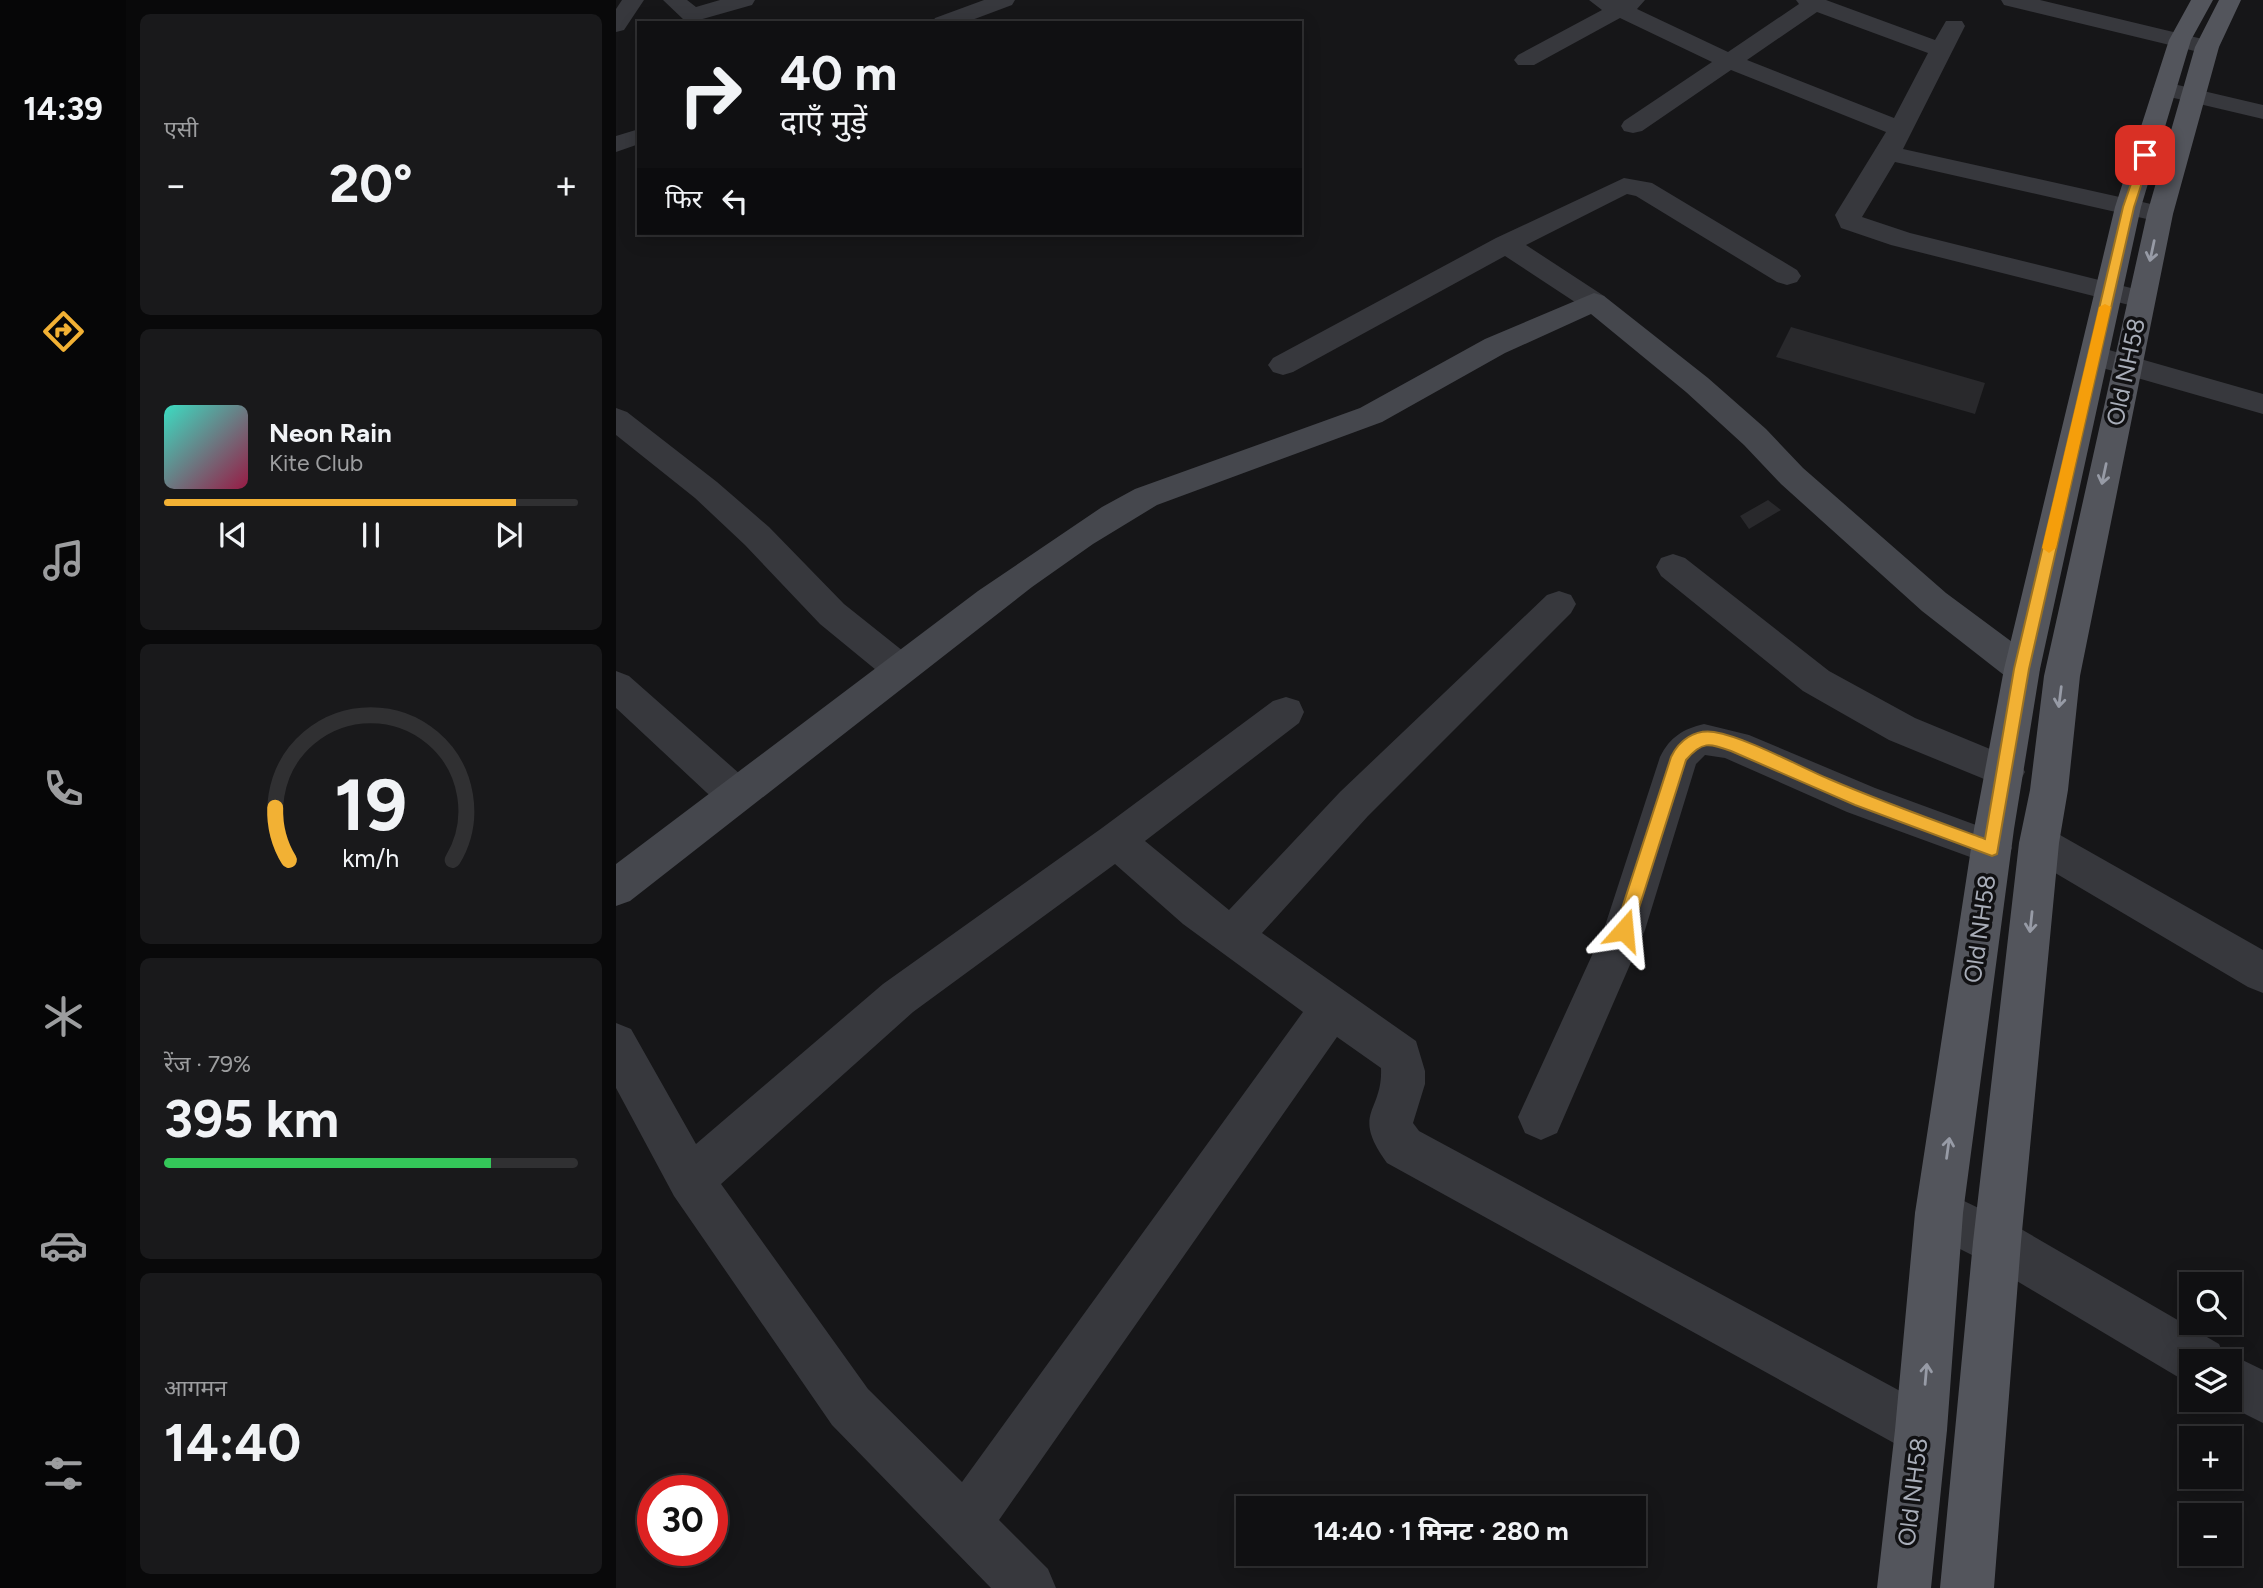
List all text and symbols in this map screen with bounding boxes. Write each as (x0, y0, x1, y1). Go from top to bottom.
text: 40 m (780, 43, 897, 102)
icon: right (665, 49, 756, 140)
text: 14:39 (23, 90, 103, 128)
text: दाएँ मुड़ें (780, 103, 867, 141)
text: एसी (164, 115, 198, 143)
pin (2115, 125, 2175, 185)
icon: arrive (2126, 136, 2164, 174)
text: 20° (329, 153, 413, 215)
text: − (164, 162, 188, 208)
text: + (554, 162, 578, 208)
icon: left (716, 182, 754, 220)
text: फिर (665, 183, 702, 215)
one-way arrow (2144, 239, 2158, 262)
icon: directions (39, 307, 88, 356)
street label: Old NH58 (2100, 316, 2151, 428)
text: Neon Rain (269, 417, 392, 449)
text: Kite Club (269, 449, 363, 477)
one-way arrow (2096, 462, 2110, 485)
icon: previous (214, 516, 252, 554)
icon: pause (352, 516, 390, 554)
icon: next (490, 516, 528, 554)
icon: music (39, 536, 88, 585)
one-way arrow (2053, 685, 2066, 708)
text: 19 (335, 761, 407, 848)
icon: phone (39, 764, 88, 813)
text: km/h (342, 843, 400, 873)
street label: Old NH58 (1958, 873, 2001, 985)
position arrow (1587, 893, 1661, 967)
one-way arrow (2024, 911, 2037, 933)
icon: climate (39, 992, 88, 1041)
text: रेंज · 79% (164, 1050, 251, 1078)
text: 395 km (164, 1088, 339, 1150)
one-way arrow (1942, 1137, 1955, 1160)
icon: car (39, 1221, 88, 1270)
map controls (2179, 1272, 2242, 1566)
button: search (2179, 1272, 2242, 1335)
button: layers (2179, 1349, 2242, 1412)
one-way arrow (1920, 1363, 1933, 1386)
text: आगमन (164, 1374, 227, 1402)
text: 14:40 (164, 1412, 301, 1474)
button: + (2179, 1426, 2242, 1489)
street label: Old NH58 (1891, 1436, 1934, 1548)
icon: filters (39, 1449, 88, 1498)
speed limit sign: 30 (637, 1475, 728, 1566)
button: − (2179, 1503, 2242, 1566)
text: 14:40 · 1 मिनट · 280 m (1313, 1515, 1569, 1547)

